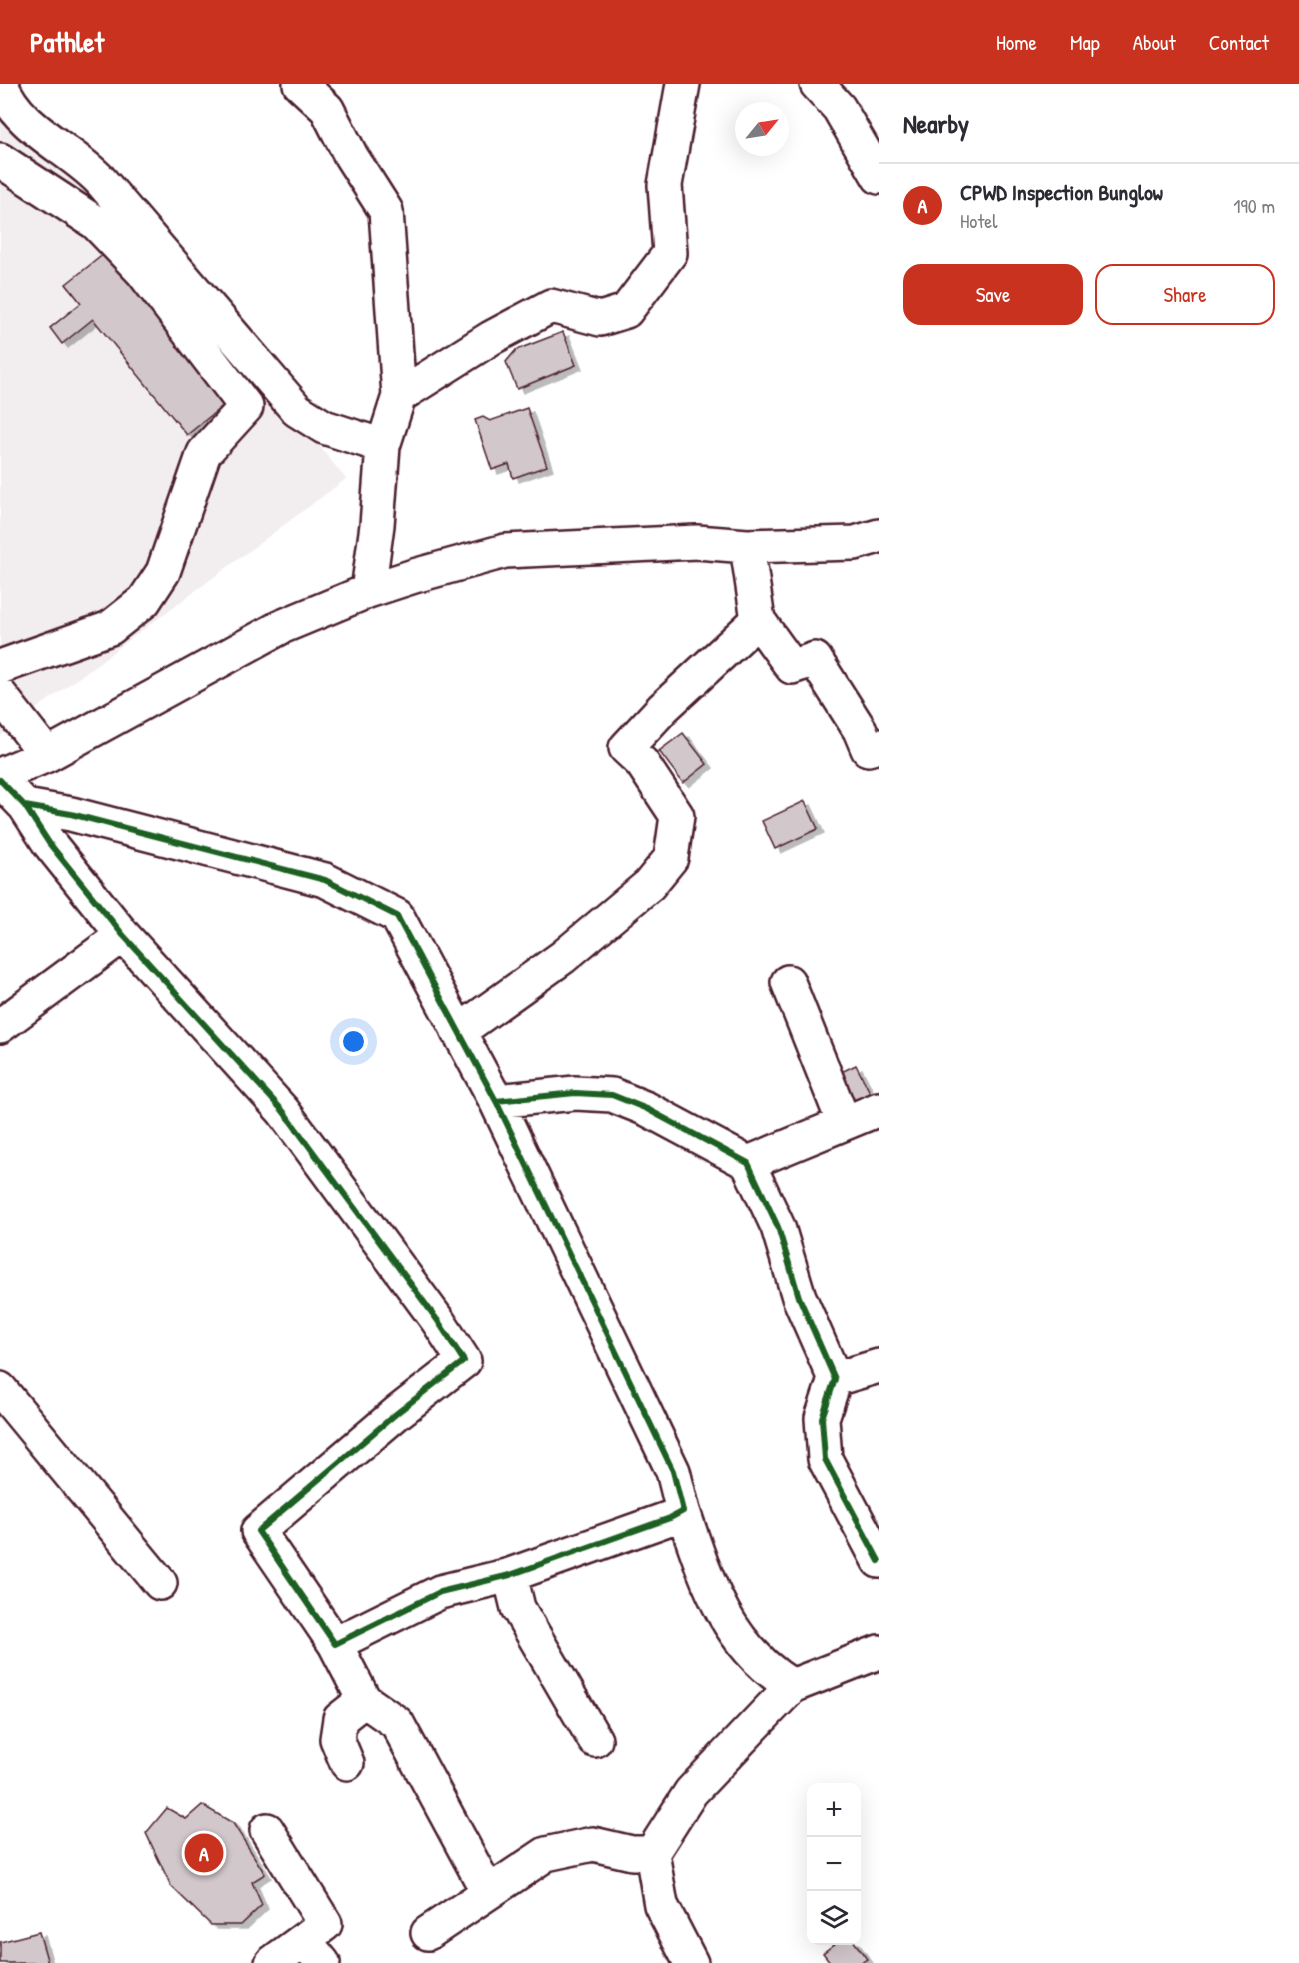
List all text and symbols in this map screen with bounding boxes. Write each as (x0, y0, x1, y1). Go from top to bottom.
text: Pathlet (30, 23, 104, 61)
text: Home (996, 28, 1037, 57)
text: Map (1070, 28, 1100, 57)
text: About (1133, 28, 1176, 57)
text: Contact (1209, 28, 1269, 57)
north arrow (735, 102, 789, 156)
text: Nearby (903, 106, 969, 141)
text: CPWD Inspection Bunglow (960, 177, 1163, 207)
text: A (918, 192, 927, 219)
text: 190 m (1233, 192, 1275, 219)
text: Hotel (960, 207, 998, 234)
button: Save (903, 264, 1083, 325)
button: Share (1095, 264, 1275, 325)
your location (339, 1027, 368, 1056)
map controls (807, 1783, 861, 1945)
button: + (807, 1783, 861, 1837)
pin: A (184, 1830, 224, 1876)
button: − (807, 1837, 861, 1891)
button: layers (807, 1891, 861, 1945)

